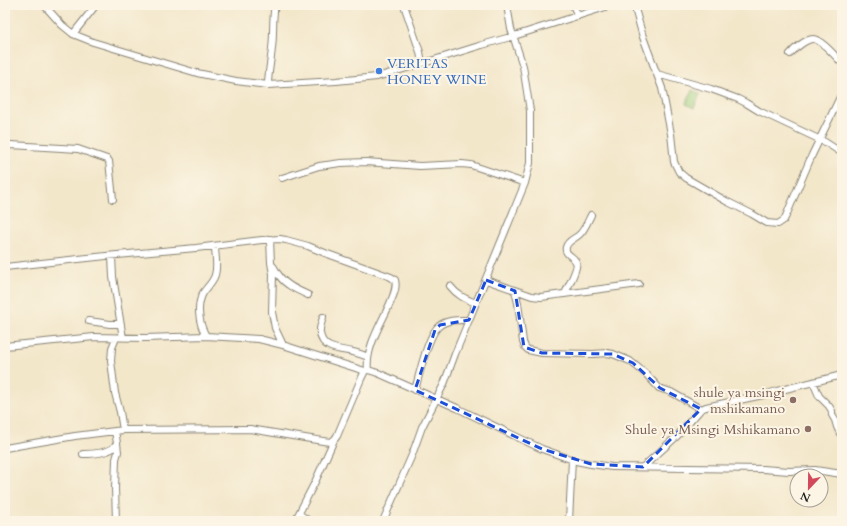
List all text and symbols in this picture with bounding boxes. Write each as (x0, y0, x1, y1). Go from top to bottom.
place label: VERITAS HONEY WINE (387, 54, 487, 89)
marker: VERITAS HONEY WINE (374, 66, 384, 76)
place label: shule ya msingi mshikamano (694, 383, 785, 418)
marker: shule ya msingi mshikamano (788, 395, 798, 405)
place label: Shule ya Msingi Mshikamano (625, 420, 800, 439)
marker: Shule ya Msingi Mshikamano (803, 424, 813, 434)
north arrow (789, 468, 829, 508)
text: N (798, 488, 813, 506)

